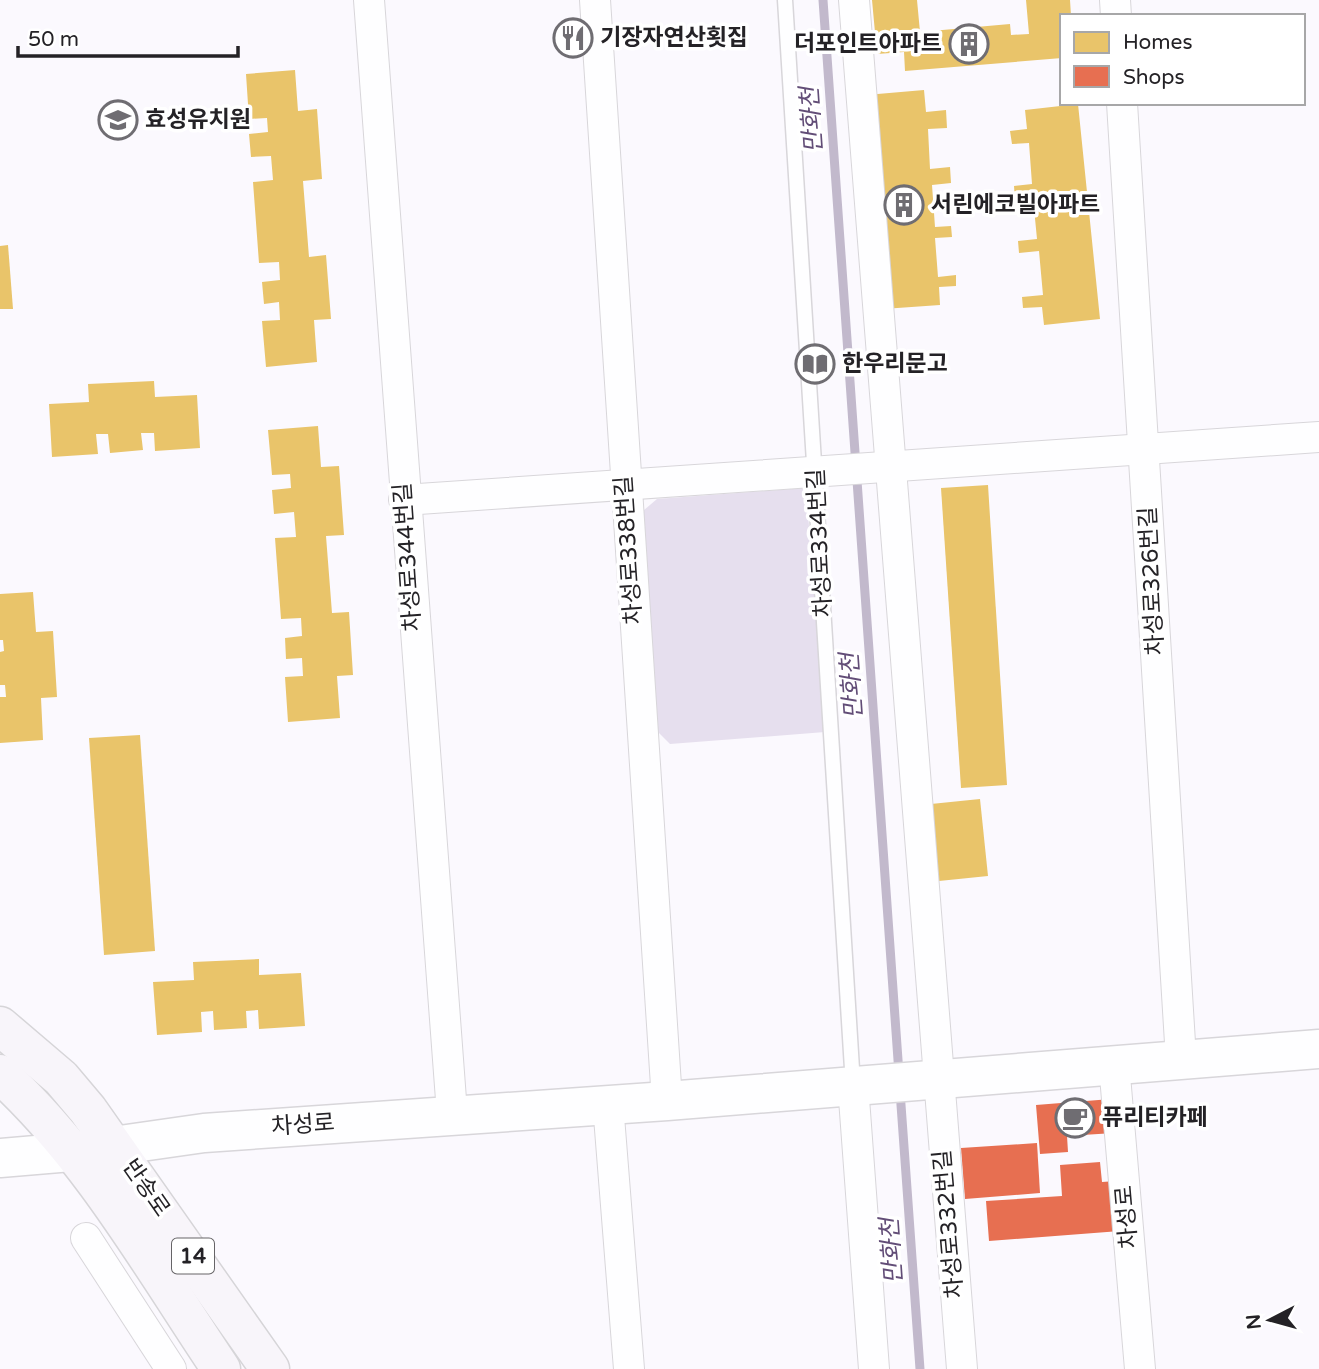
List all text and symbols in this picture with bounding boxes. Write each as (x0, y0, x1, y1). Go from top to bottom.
scale bar (18, 14, 238, 58)
legend (1060, 14, 1305, 105)
restaurant icon: 기장자연산횟집 (552, 17, 594, 59)
building icon: 더포인트아파트 (948, 23, 990, 65)
place label: 기장자연산횟집 (600, 24, 748, 52)
text: 50 m (28, 27, 79, 52)
place label: 더포인트아파트 (794, 30, 942, 58)
text: Homes (1123, 30, 1193, 55)
text: Shops (1123, 65, 1185, 90)
water label: 만화천 (795, 83, 829, 154)
school or university icon: 효성유치원 (97, 99, 139, 141)
place label: 효성유치원 (145, 106, 251, 134)
building icon: 서린에코빌아파트 (883, 184, 925, 226)
place label: 서린에코빌아파트 (931, 191, 1100, 219)
library icon: 한우리문고 (794, 343, 836, 385)
place label: 한우리문고 (842, 350, 948, 378)
street label: 차성로334번길 (802, 468, 838, 618)
street label: 차성로338번길 (610, 475, 648, 625)
street label: 차성로344번길 (389, 482, 427, 632)
street label: 차성로326번길 (1134, 506, 1170, 656)
water label: 만화천 (835, 649, 869, 720)
cafe icon: 퓨리티카페 (1054, 1097, 1096, 1139)
place label: 퓨리티카페 (1102, 1104, 1208, 1132)
street label: 차성로 (270, 1109, 336, 1141)
street label: 차성로332번길 (929, 1148, 969, 1300)
street label: 반송로 (116, 1154, 176, 1222)
street label: 차성로 (1110, 1184, 1144, 1250)
water label: 만화천 (875, 1214, 909, 1285)
road number: 14 (172, 1238, 214, 1274)
north arrow (1235, 1285, 1305, 1355)
text: N (1242, 1313, 1266, 1330)

